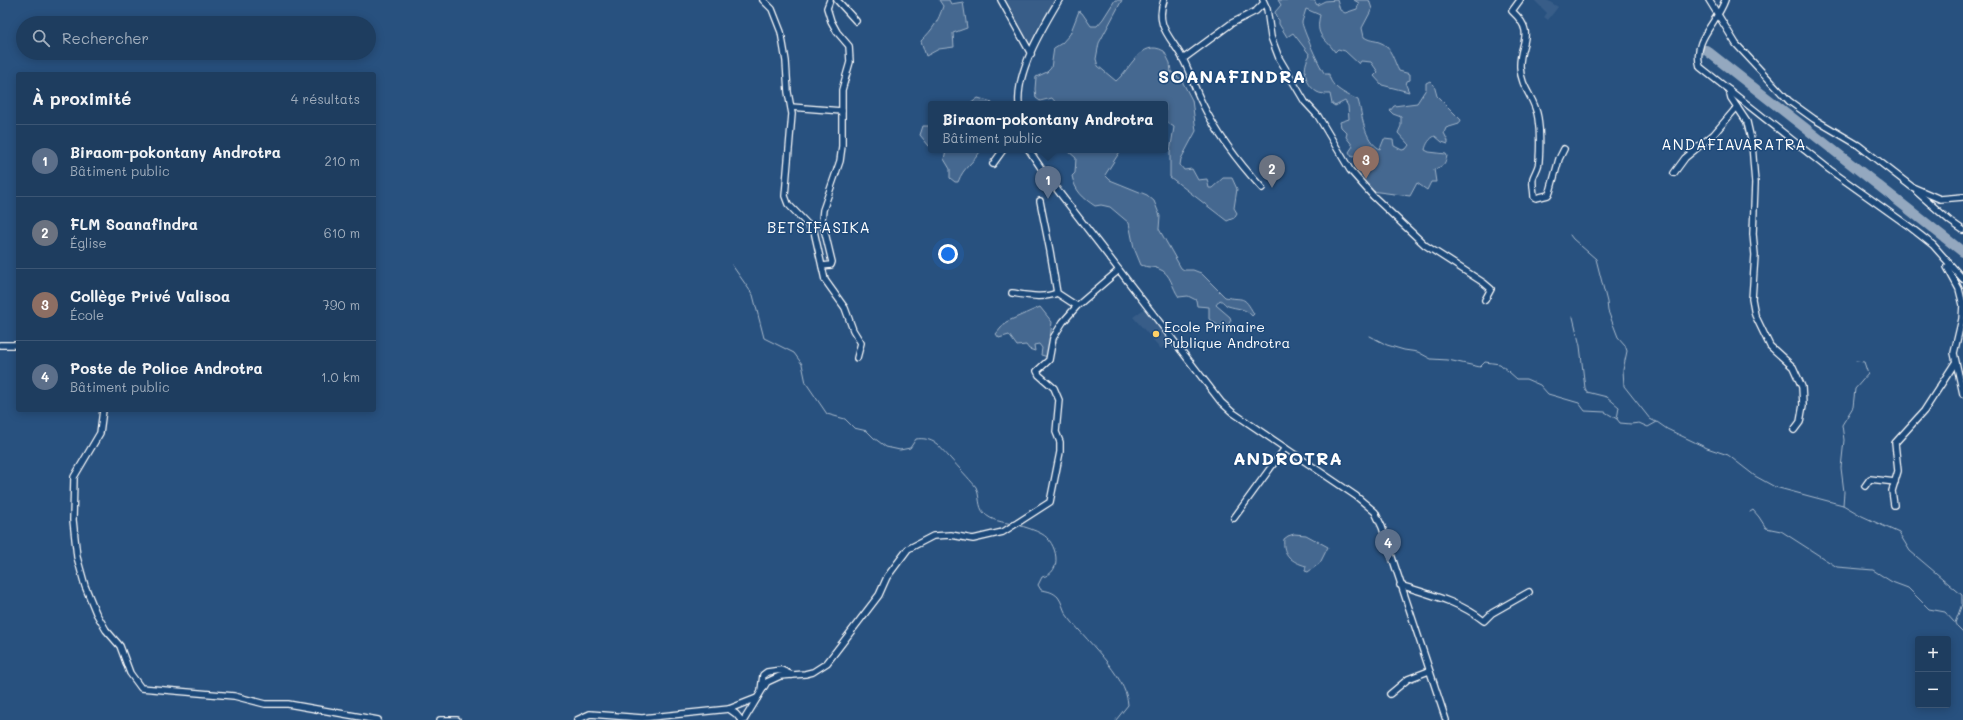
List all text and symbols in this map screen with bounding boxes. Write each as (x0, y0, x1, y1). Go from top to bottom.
search box (16, 16, 376, 60)
icon: search (30, 27, 52, 49)
text: Rechercher (62, 28, 149, 48)
district label: SOANAFINDRA (1158, 64, 1306, 88)
text: À proximité (32, 87, 131, 109)
text: 4 résultats (291, 90, 360, 107)
popup (928, 101, 1168, 153)
text: Biraom-pokontany Androtra (942, 109, 1154, 129)
text: Bâtiment public (942, 129, 1042, 146)
district label: ANDAFIAVARATRA (1661, 134, 1807, 154)
text: Biraom-pokontany Androtra (70, 142, 281, 162)
pin: 3 (1353, 146, 1379, 179)
text: 1 (42, 152, 48, 169)
text: 210 m (324, 152, 360, 169)
pin: 2 (1259, 155, 1285, 188)
text: Bâtiment public (70, 162, 170, 179)
pin: 1 (1035, 166, 1061, 199)
text: FLM Soanafindra (70, 214, 198, 234)
district label: BETSIFASIKA (767, 217, 871, 237)
text: 2 (41, 224, 49, 241)
text: 610 m (324, 224, 360, 241)
text: Église (70, 234, 107, 251)
your location (938, 244, 958, 264)
text: Collège Privé Valisoa (70, 286, 230, 306)
text: 3 (41, 296, 49, 313)
text: 790 m (323, 296, 360, 313)
text: École (70, 306, 104, 323)
place label: Ecole Primaire Publique Androtra (1164, 317, 1290, 352)
marker: Ecole Primaire Publique Androtra (1151, 329, 1161, 339)
text: Poste de Police Androtra (70, 358, 263, 378)
text: 4 (41, 368, 49, 385)
text: 1.0 km (321, 368, 360, 385)
text: Bâtiment public (70, 378, 170, 395)
district label: ANDROTRA (1233, 446, 1343, 470)
pin: 4 (1375, 529, 1401, 562)
map controls (1915, 636, 1951, 708)
button: + (1915, 636, 1951, 672)
button: − (1915, 672, 1951, 708)

